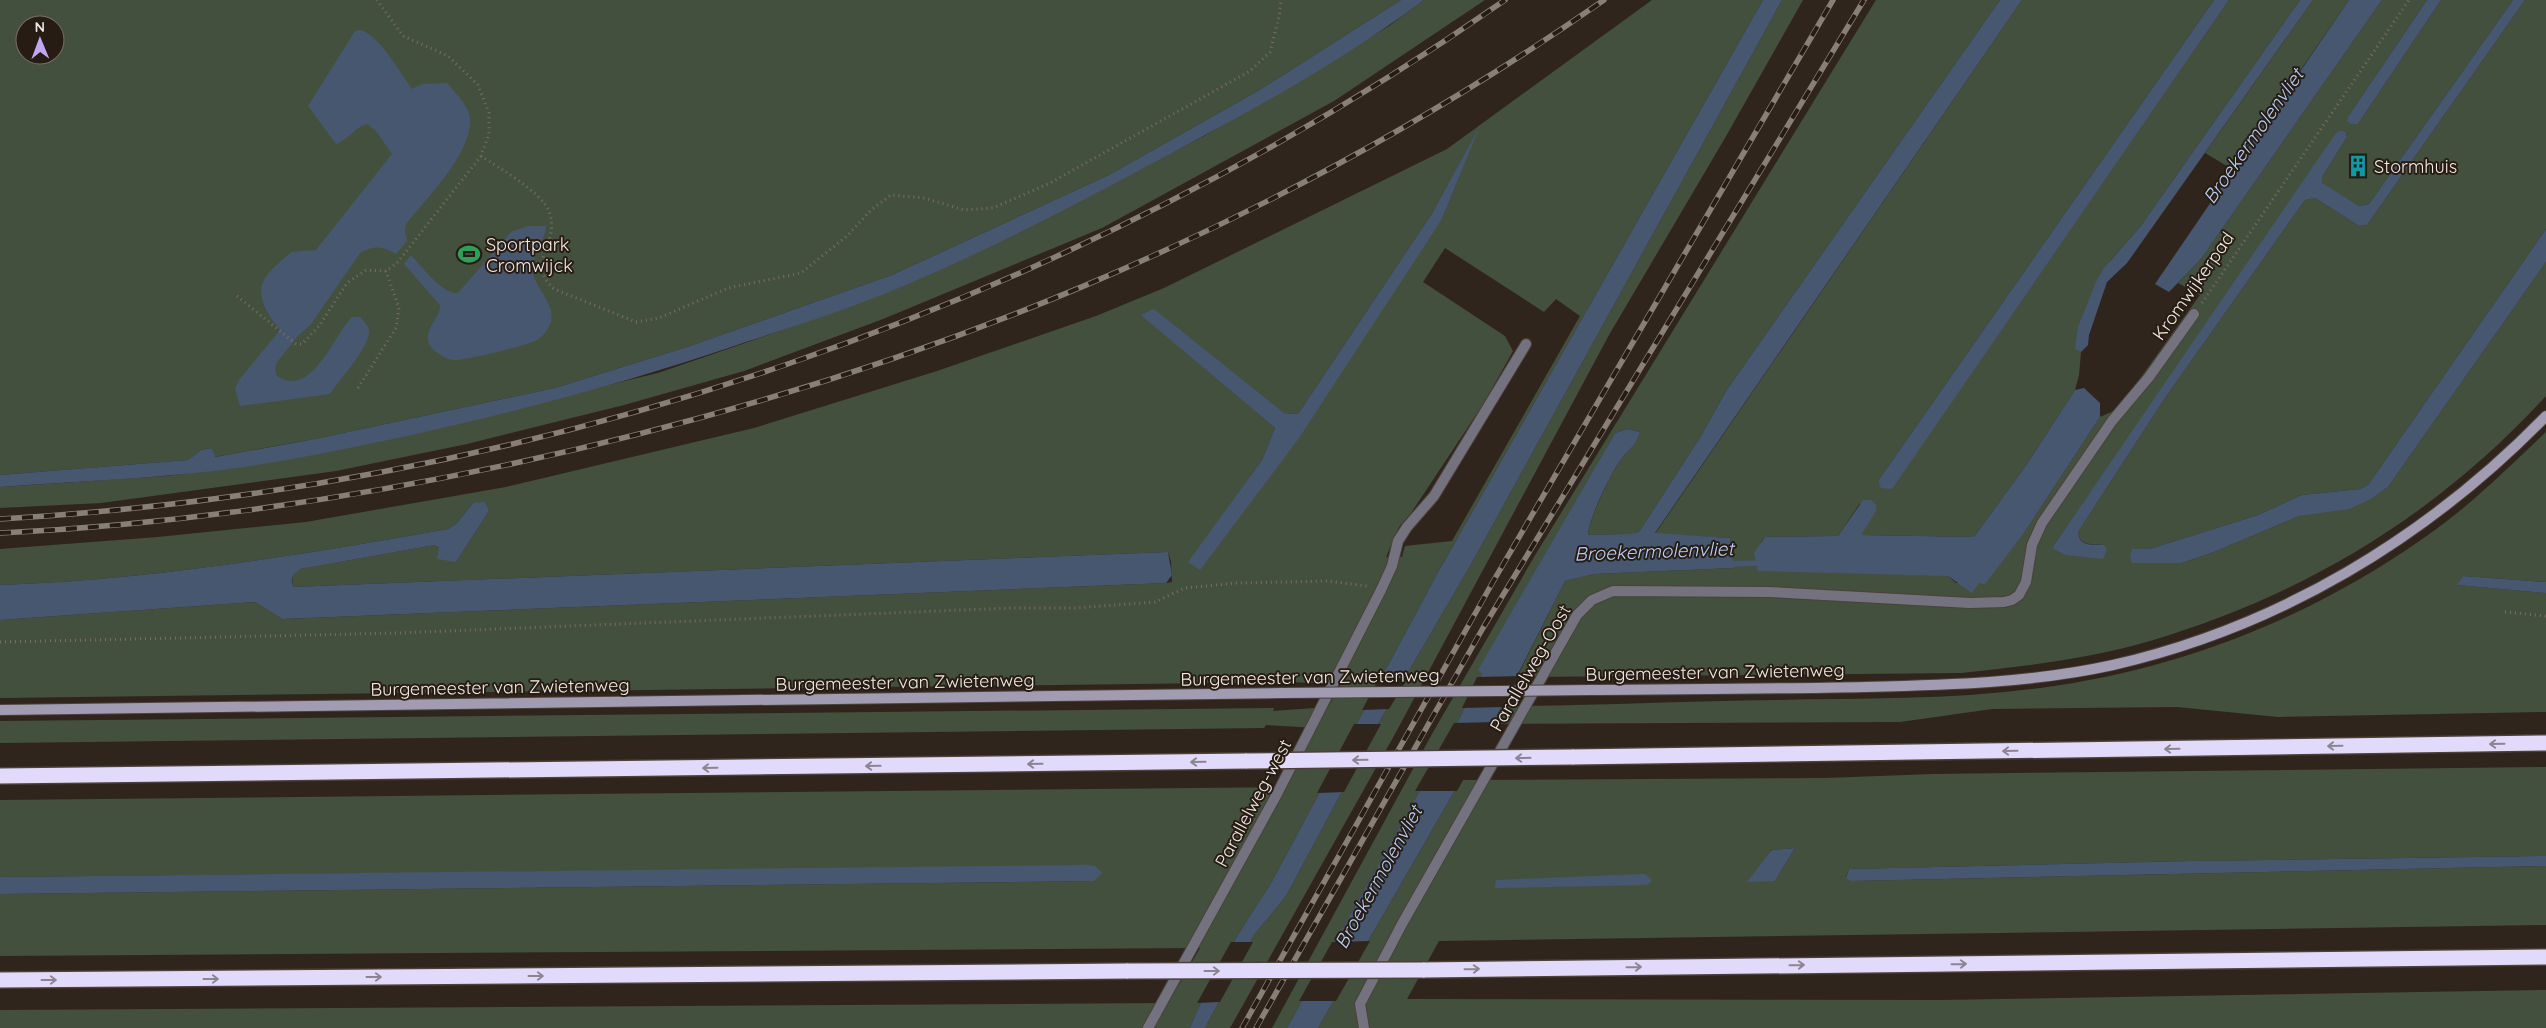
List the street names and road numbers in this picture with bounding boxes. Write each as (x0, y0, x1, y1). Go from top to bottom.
street label: Kromwijkerpad (2147, 227, 2239, 345)
street label: Parallelweg-Oost (1484, 601, 1576, 735)
street label: Burgemeester van Zwietenweg (1585, 658, 1845, 686)
street label: Burgemeester van Zwietenweg (1180, 663, 1440, 691)
street label: Burgemeester van Zwietenweg (775, 668, 1035, 696)
street label: Burgemeester van Zwietenweg (370, 673, 630, 701)
street label: Parallelweg-west (1210, 735, 1296, 871)

